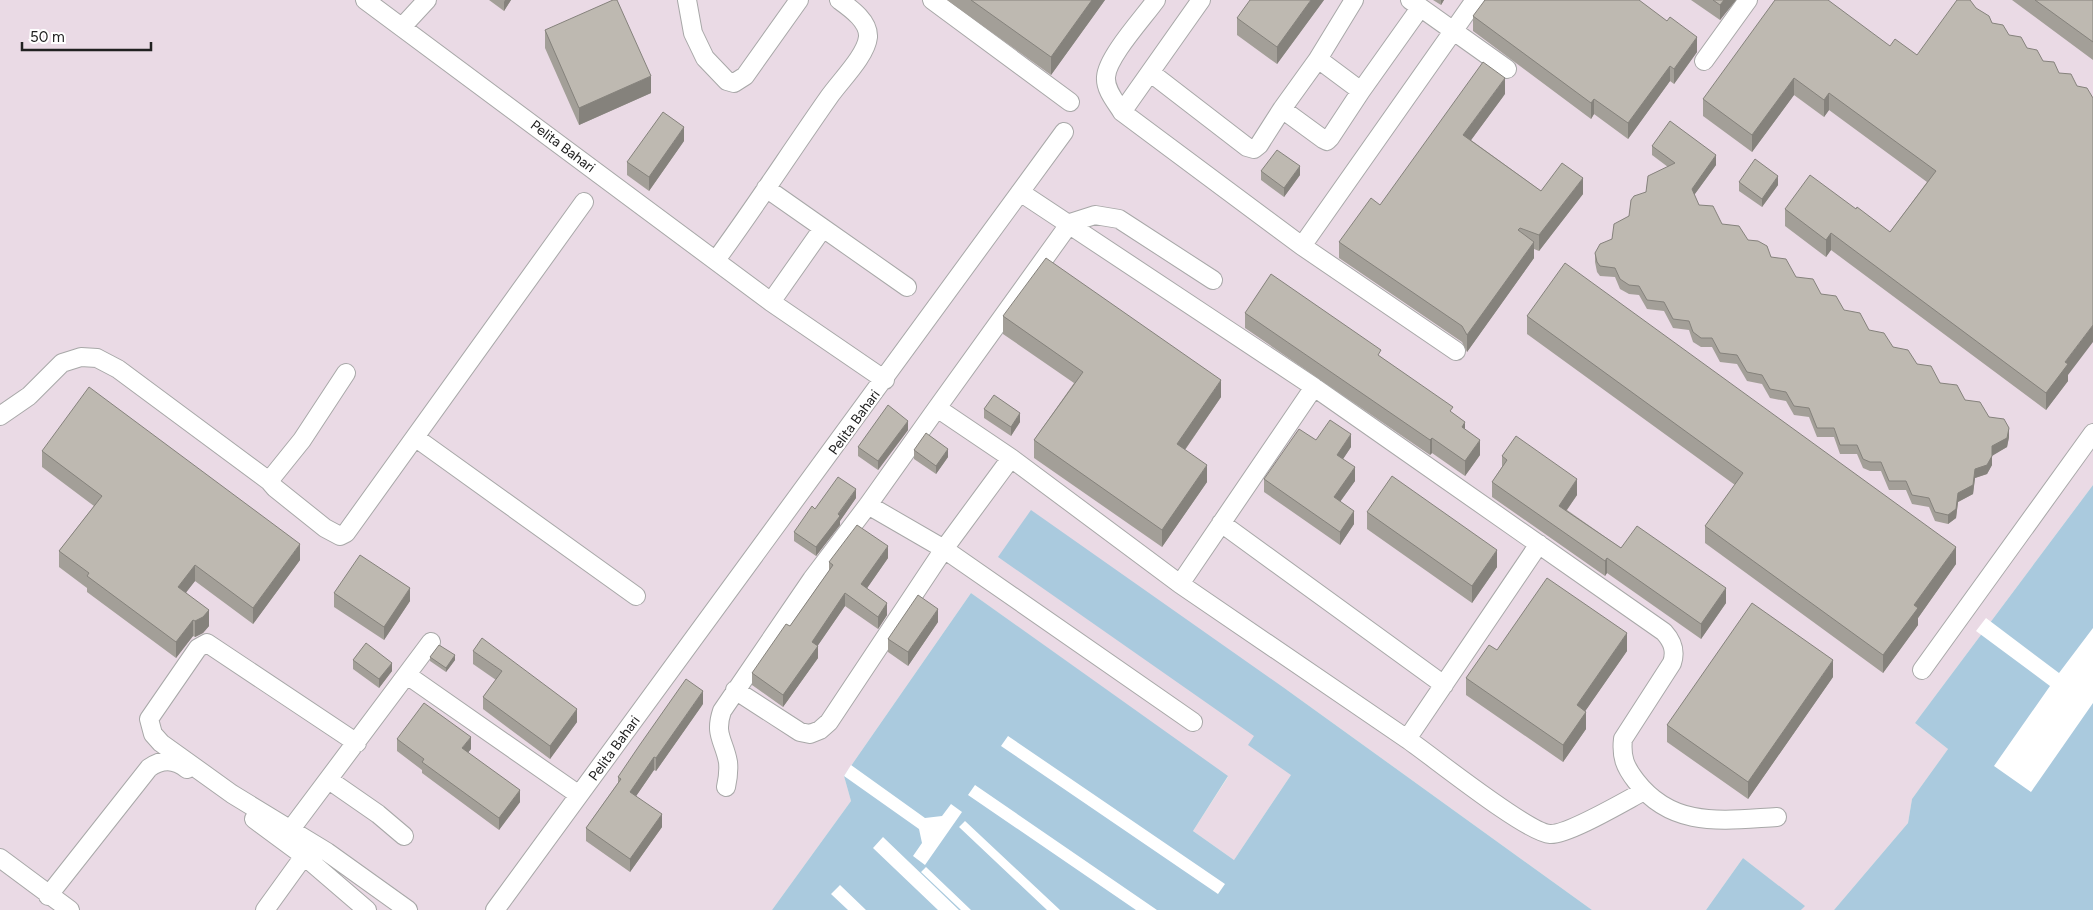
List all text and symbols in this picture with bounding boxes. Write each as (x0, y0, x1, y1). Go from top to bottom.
scale bar (22, 20, 151, 52)
text: 50 m (30, 28, 65, 46)
street label: Pelita Bahari (527, 117, 598, 176)
street label: Pelita Bahari (825, 386, 884, 458)
street label: Pelita Bahari (585, 712, 644, 784)

